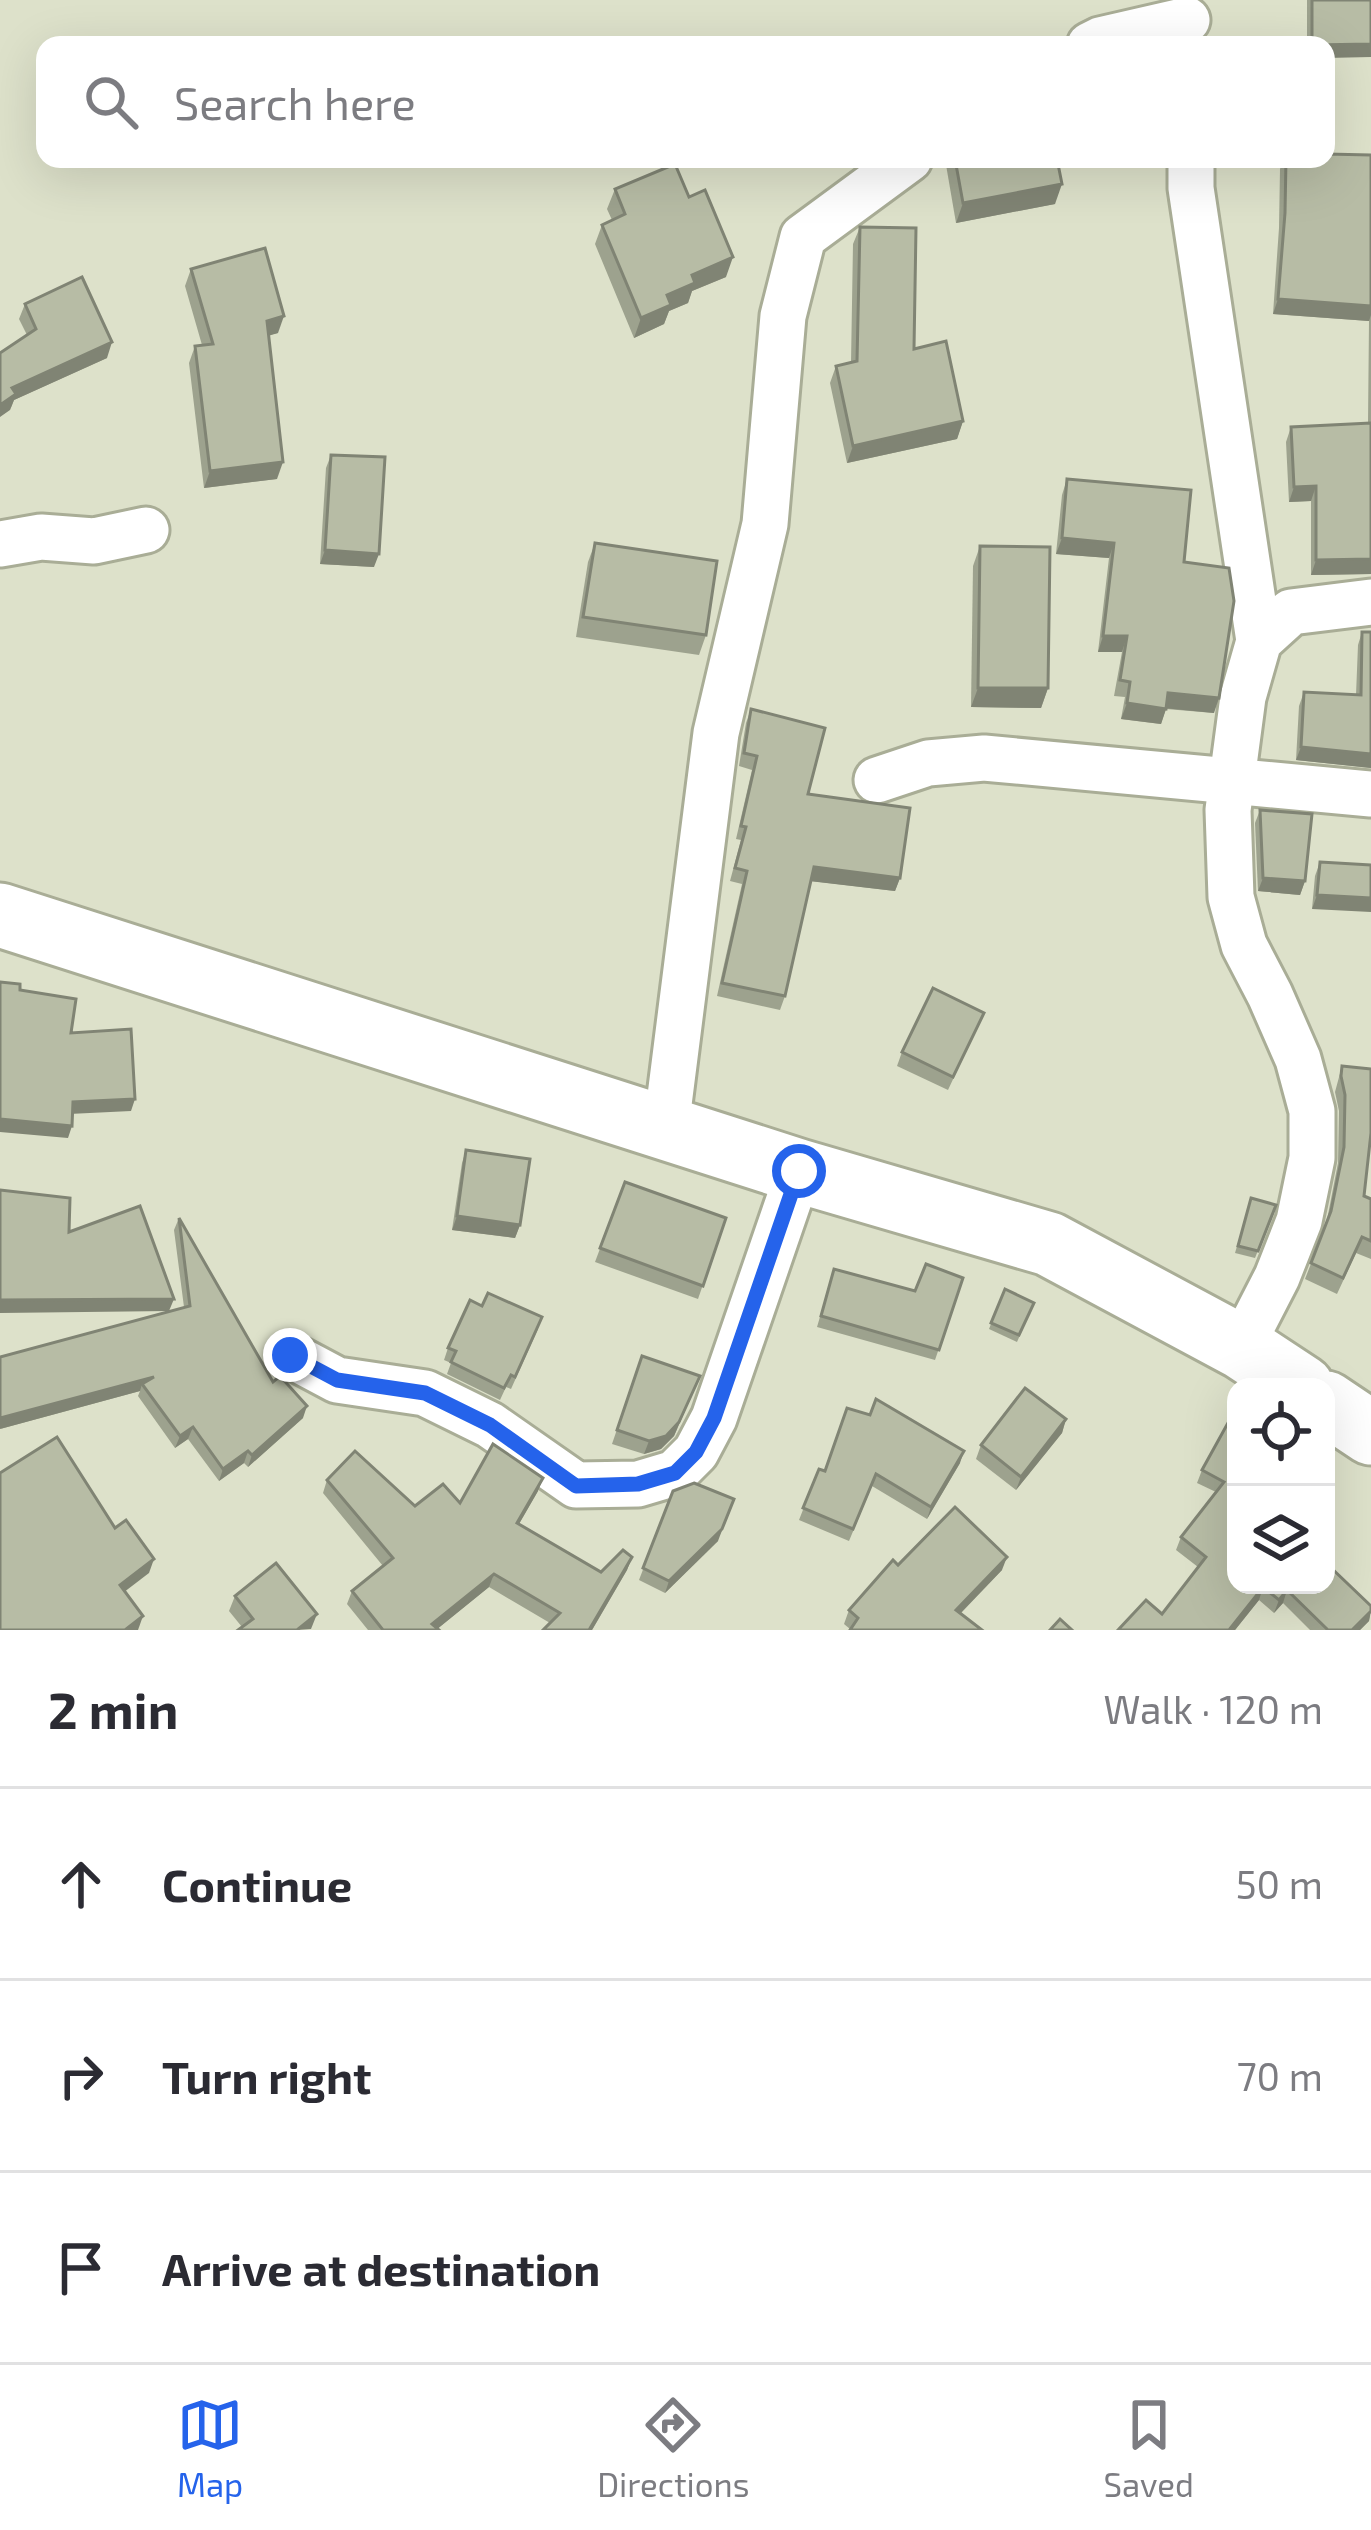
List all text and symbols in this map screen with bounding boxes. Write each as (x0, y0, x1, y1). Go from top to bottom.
search box (36, 36, 1335, 168)
icon: search (78, 69, 144, 135)
text: Search here (174, 75, 416, 129)
route start (772, 1144, 826, 1198)
route end (263, 1328, 317, 1382)
map controls (1227, 1378, 1335, 1594)
button: locate (1227, 1378, 1335, 1486)
button: layers (1227, 1486, 1335, 1594)
text: 2 min (48, 1678, 178, 1739)
text: Walk · 120 m (1104, 1685, 1323, 1732)
icon: ahead (48, 1851, 114, 1917)
text: Continue (162, 1857, 352, 1911)
text: 50 m (1236, 1860, 1323, 1907)
icon: right (48, 2043, 114, 2109)
text: Turn right (162, 2049, 371, 2103)
text: 70 m (1237, 2052, 1323, 2099)
icon: arrive (48, 2235, 114, 2301)
text: Arrive at destination (162, 2241, 600, 2295)
tab: Map (177, 2392, 243, 2504)
tab: Directions (597, 2392, 749, 2504)
tab: Saved (1103, 2392, 1194, 2504)

